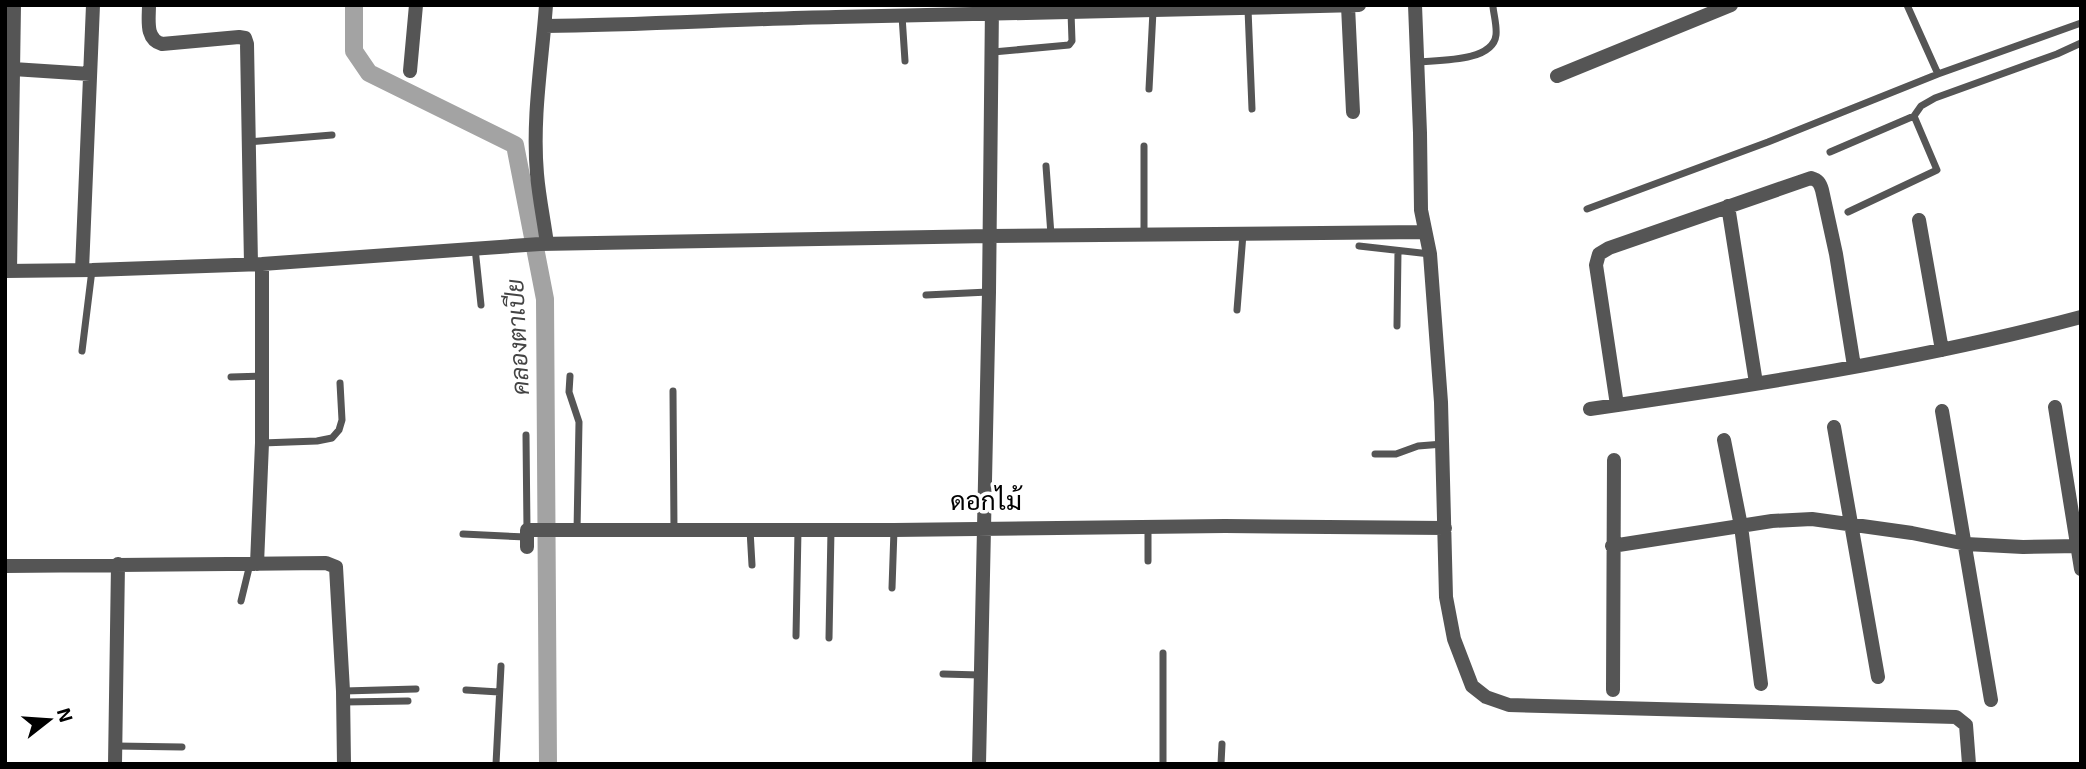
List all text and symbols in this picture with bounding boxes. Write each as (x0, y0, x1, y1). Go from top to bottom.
water label: คลองตาเปีย (499, 278, 534, 396)
district label: ดอกไม้ (950, 484, 1023, 515)
north arrow (14, 685, 84, 755)
text: N (53, 705, 79, 725)

